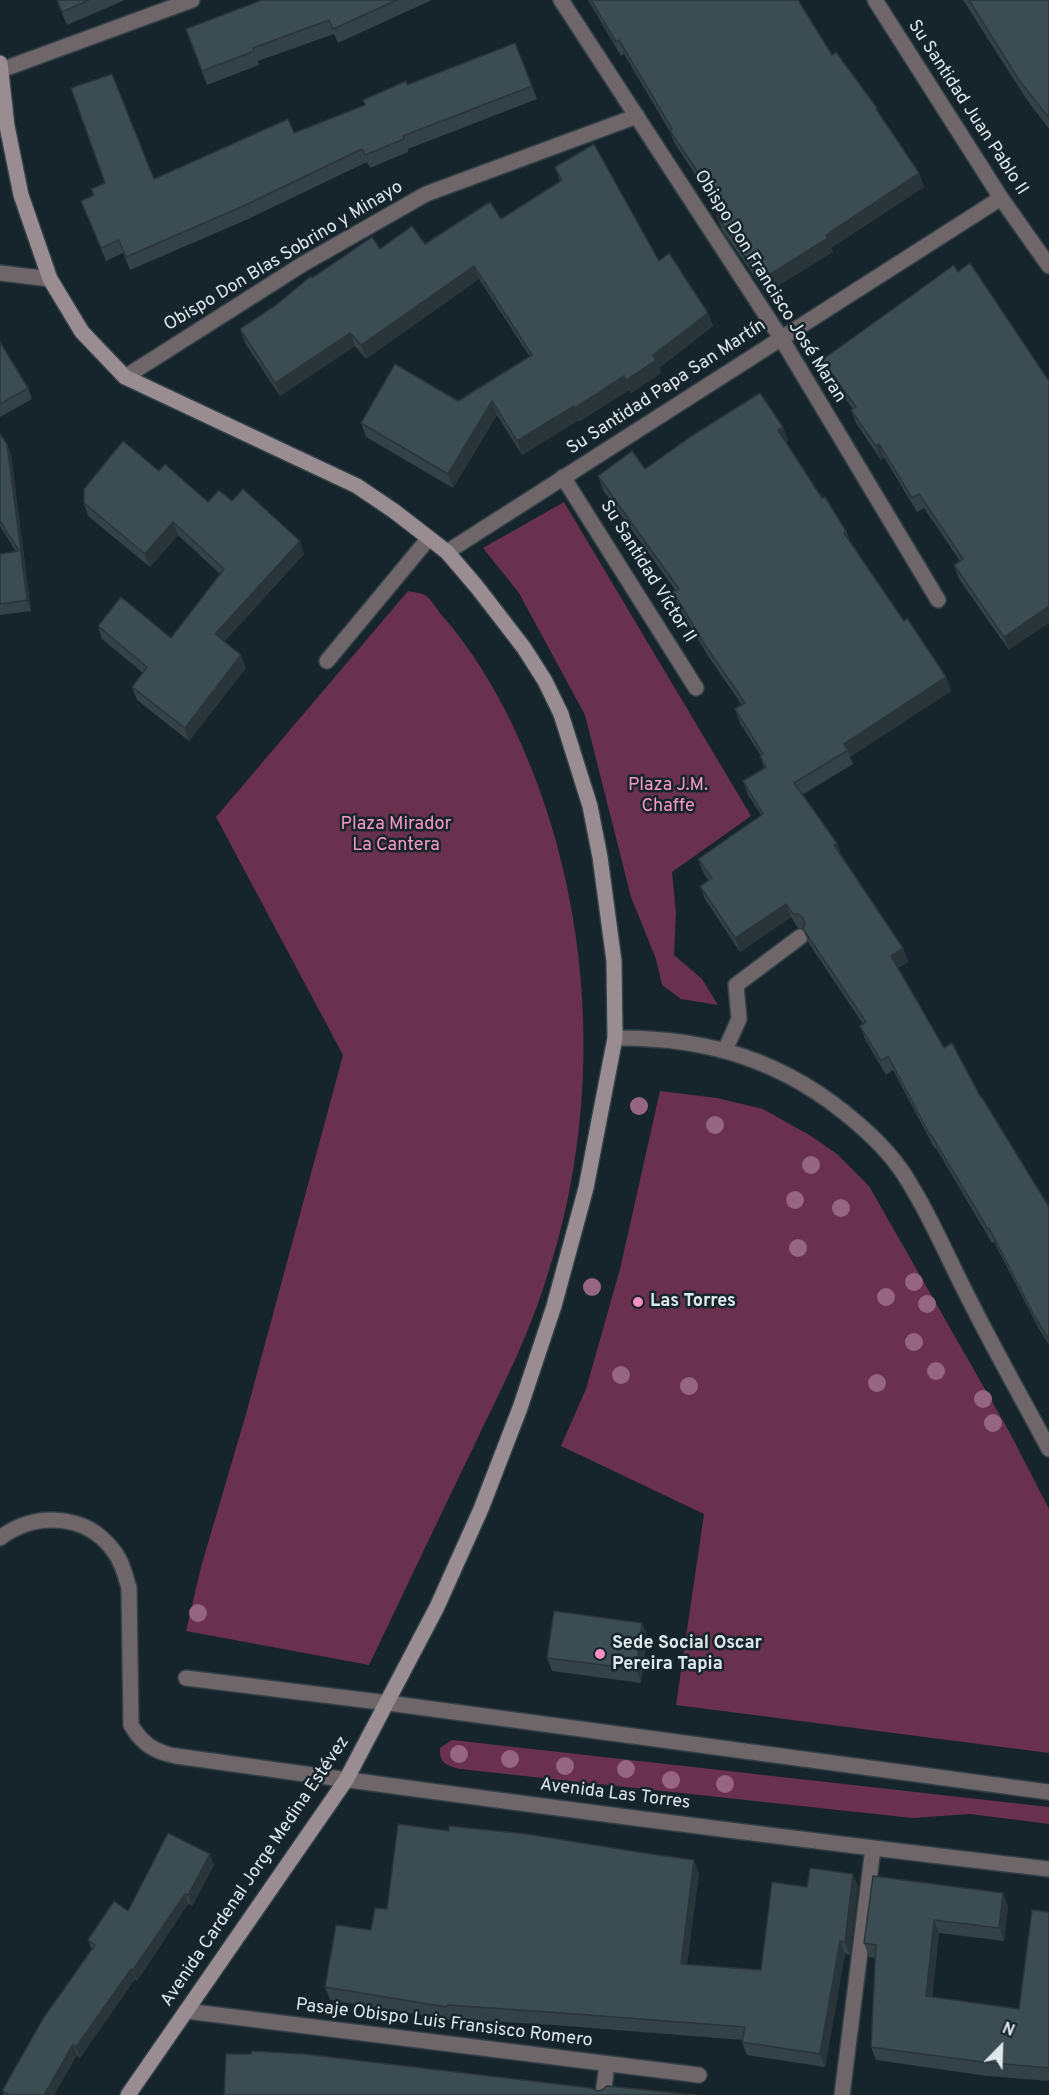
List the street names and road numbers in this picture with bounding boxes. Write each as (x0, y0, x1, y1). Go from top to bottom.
street label: Su Santidad Juan Pablo II (902, 16, 1032, 200)
street label: Obispo Don Francisco José Maran (688, 167, 850, 407)
street label: Obispo Don Blas Sobrino y Minayo (161, 177, 407, 337)
street label: Su Santidad Papa San Martín (564, 316, 770, 460)
street label: Su Santidad Víctor II (594, 497, 700, 647)
street label: Avenida Cardenal Jorge Medina Estévez (157, 1733, 355, 2011)
street label: Avenida Las Torres (539, 1775, 691, 1815)
street label: Pasaje Obispo Luis Fransisco Romero (294, 1995, 594, 2053)

